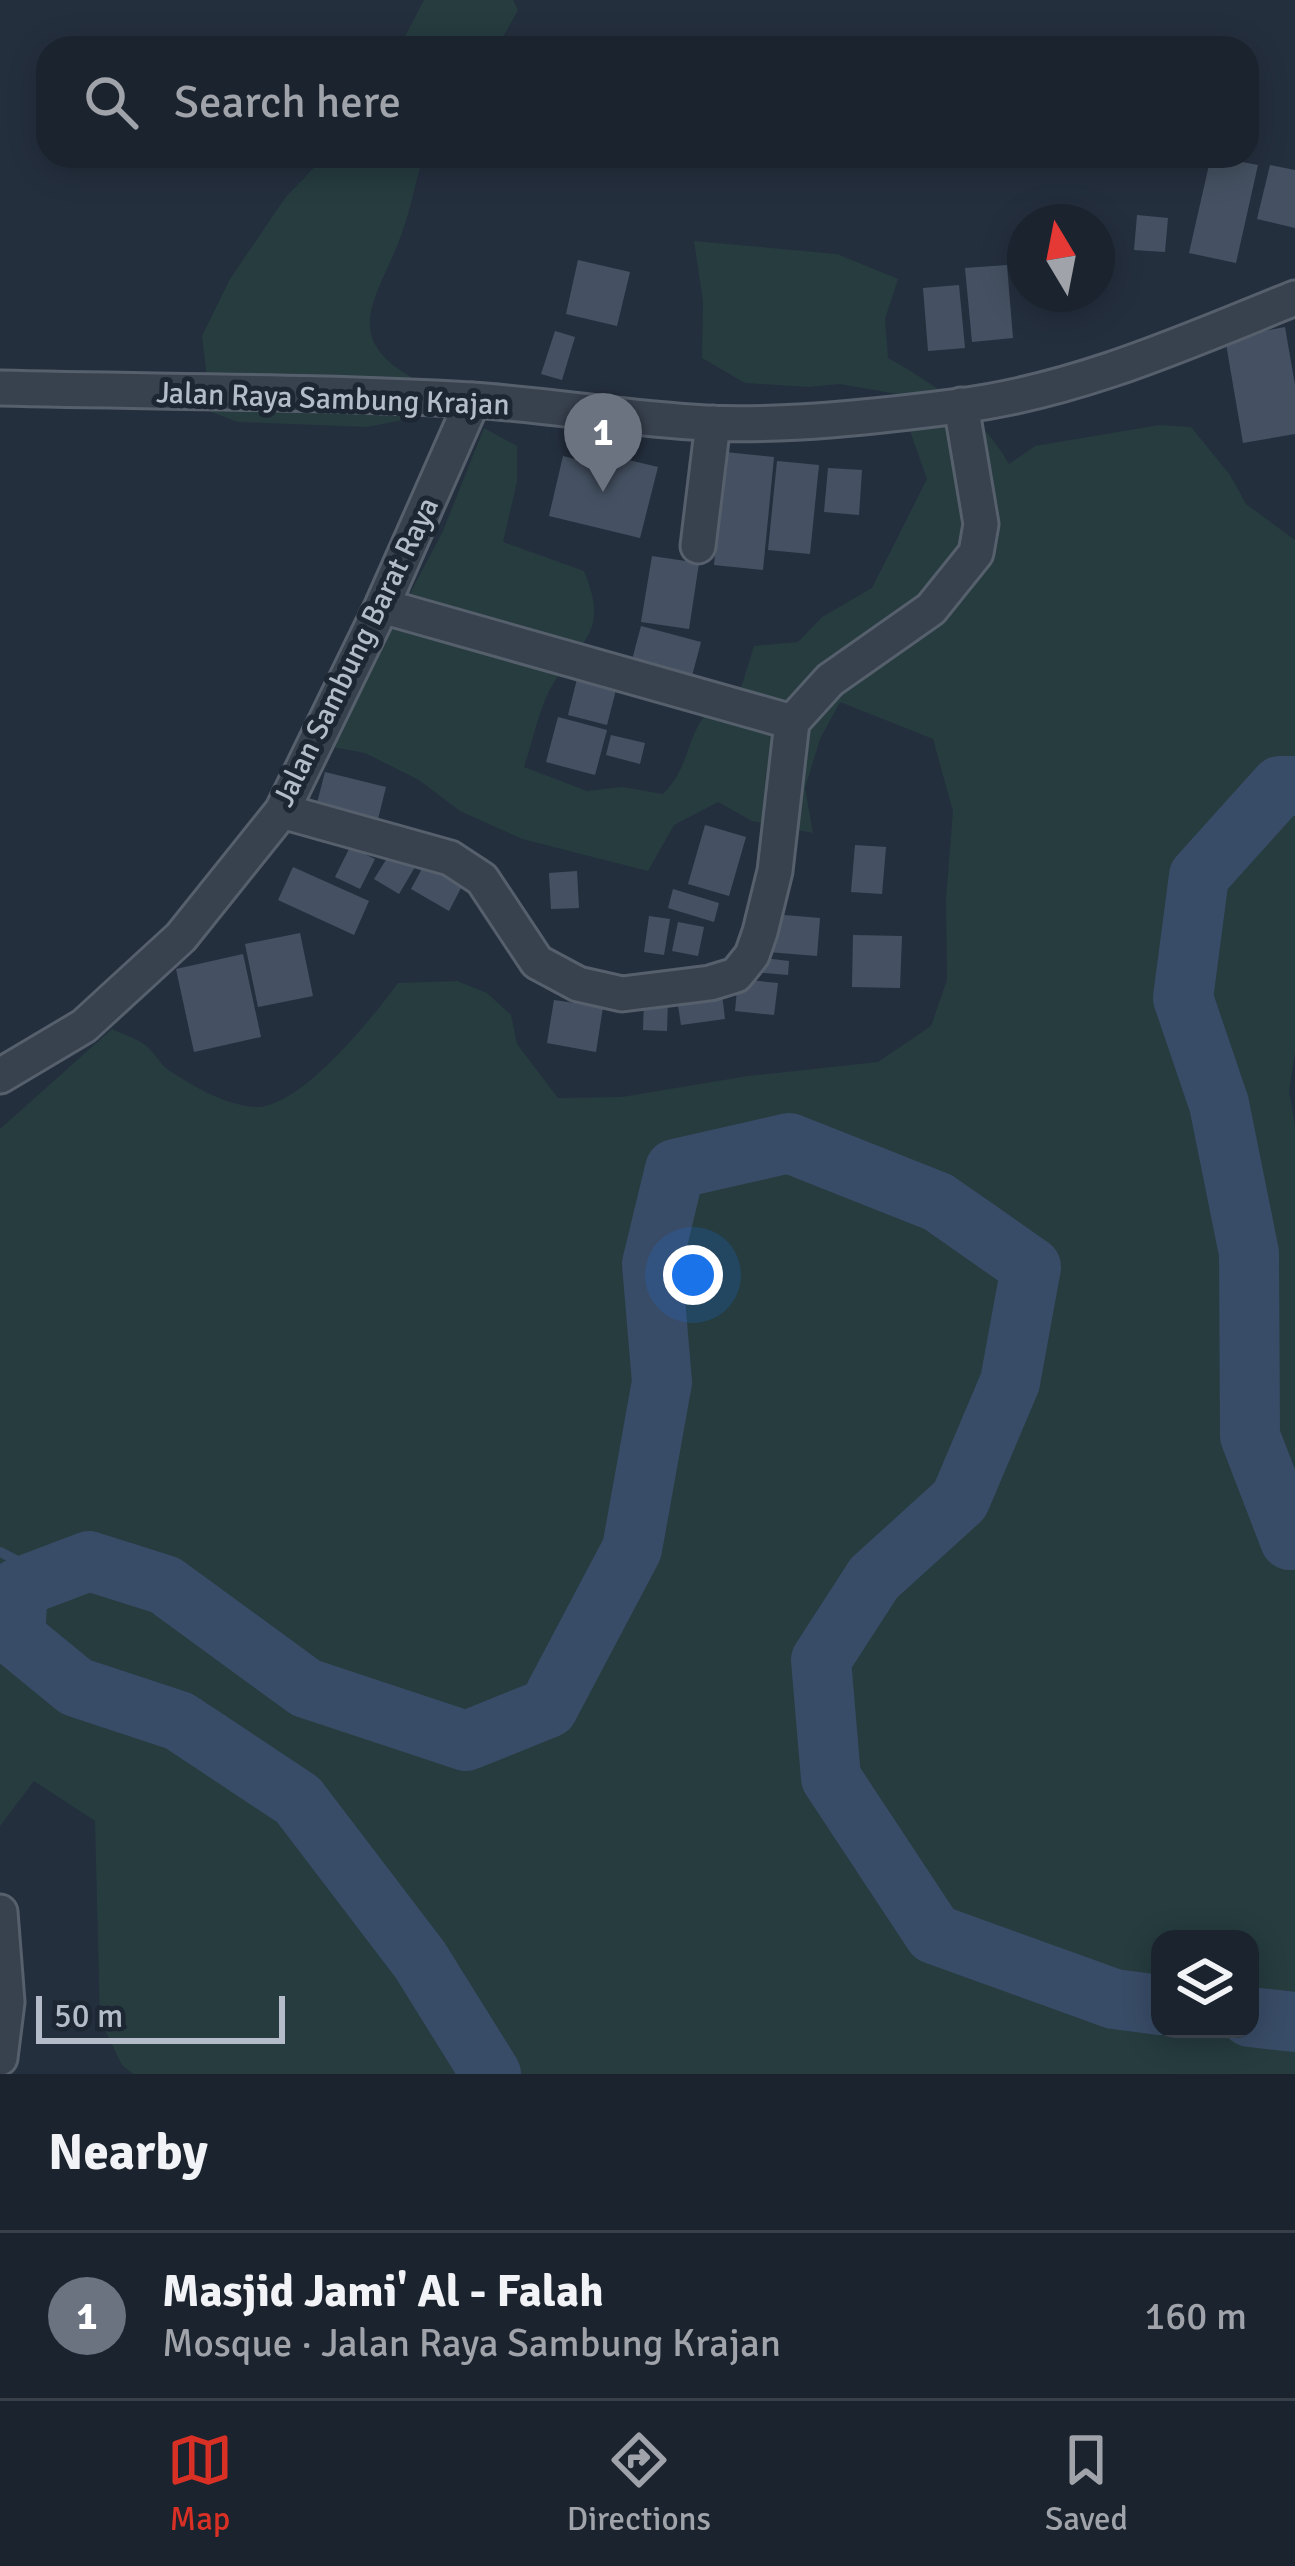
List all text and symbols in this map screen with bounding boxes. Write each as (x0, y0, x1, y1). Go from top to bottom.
search box (36, 36, 1259, 168)
icon: search (78, 69, 144, 135)
text: Search here (174, 75, 401, 130)
north arrow (1007, 204, 1115, 312)
street label: Jalan Raya Sambung Krajan (156, 374, 510, 424)
pin: 1 (564, 393, 642, 492)
street label: Jalan Sambung Barat Raya (265, 491, 447, 813)
your location (663, 1245, 723, 1305)
map controls (1151, 1930, 1259, 2038)
button: layers (1151, 1930, 1259, 2038)
scale bar (36, 1990, 285, 2043)
text: 50 m (54, 1996, 123, 2037)
text: Nearby (48, 2121, 208, 2184)
text: Masjid Jami' Al - Falah (162, 2264, 604, 2319)
text: 1 (76, 2292, 98, 2340)
text: 160 m (1144, 2292, 1247, 2340)
text: Mosque · Jalan Raya Sambung Krajan (162, 2319, 781, 2367)
tab: Map (167, 2427, 233, 2540)
tab: Directions (567, 2427, 711, 2540)
tab: Saved (1045, 2427, 1128, 2540)

